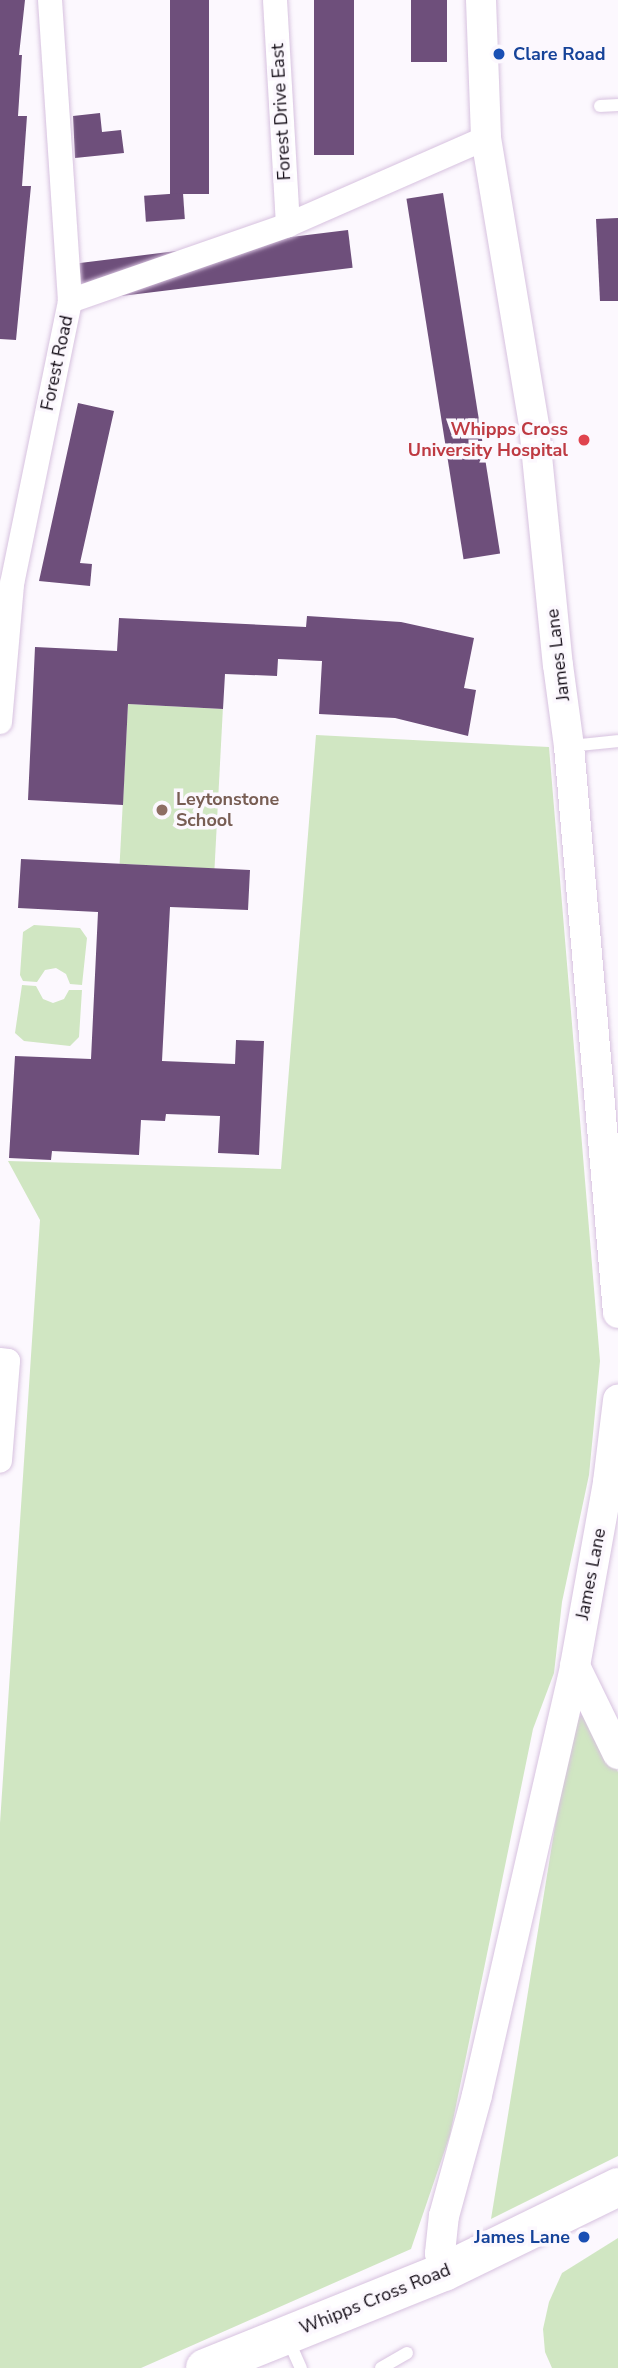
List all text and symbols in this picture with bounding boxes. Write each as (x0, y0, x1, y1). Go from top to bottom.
street label: Forest Drive East (267, 43, 295, 181)
place label: Clare Road (513, 43, 605, 65)
marker: Clare Road (491, 46, 507, 62)
street label: Forest Road (36, 313, 78, 413)
place label: Whipps Cross University Hospital (408, 419, 568, 462)
marker: Whipps Cross University Hospital (574, 430, 594, 450)
street label: James Lane (542, 608, 574, 702)
place label: Leytonstone School (176, 789, 279, 832)
marker: Leytonstone School (154, 802, 170, 818)
street label: James Lane (572, 1526, 610, 1622)
place label: James Lane (474, 2226, 570, 2248)
marker: James Lane (576, 2229, 592, 2245)
street label: Whipps Cross Road (296, 2259, 454, 2339)

